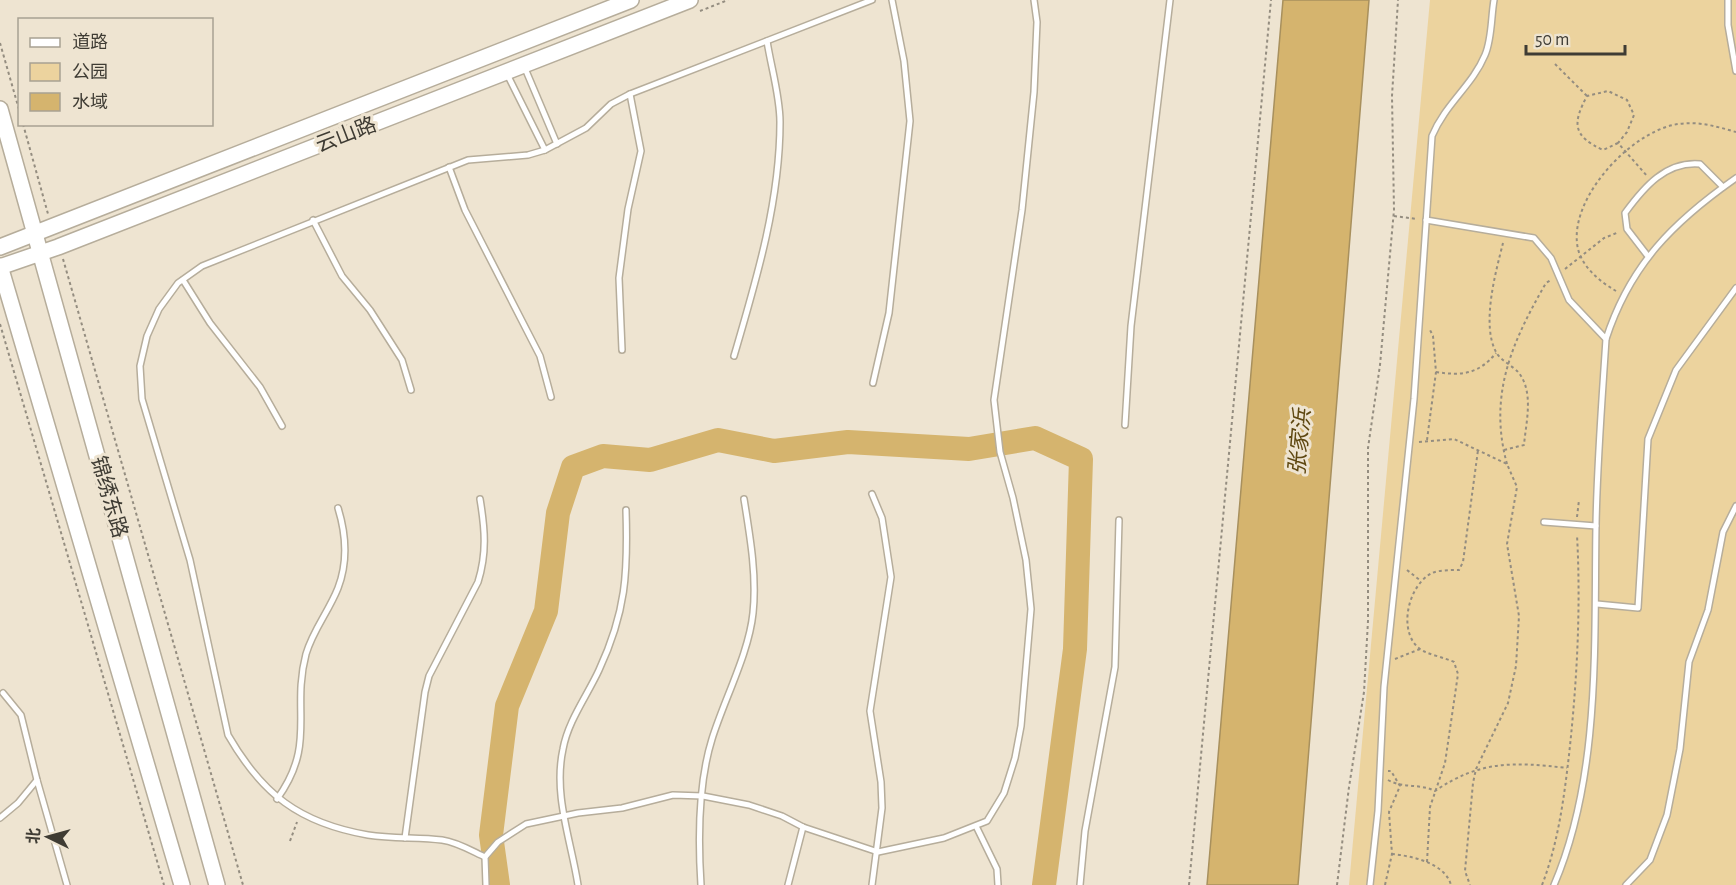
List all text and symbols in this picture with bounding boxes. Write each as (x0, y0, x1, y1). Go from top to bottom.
legend (18, 18, 213, 126)
scale bar (1526, 18, 1625, 56)
text: 50 m (1535, 31, 1569, 49)
text: 道路 (72, 32, 108, 52)
text: 公园 (72, 63, 108, 82)
text: 水域 (72, 93, 108, 112)
street label: 云山路 (312, 113, 379, 156)
water label: 张家浜 (1285, 406, 1314, 476)
street label: 锦绣东路 (87, 453, 132, 540)
north arrow (18, 807, 78, 867)
text: 北 (24, 827, 43, 844)

